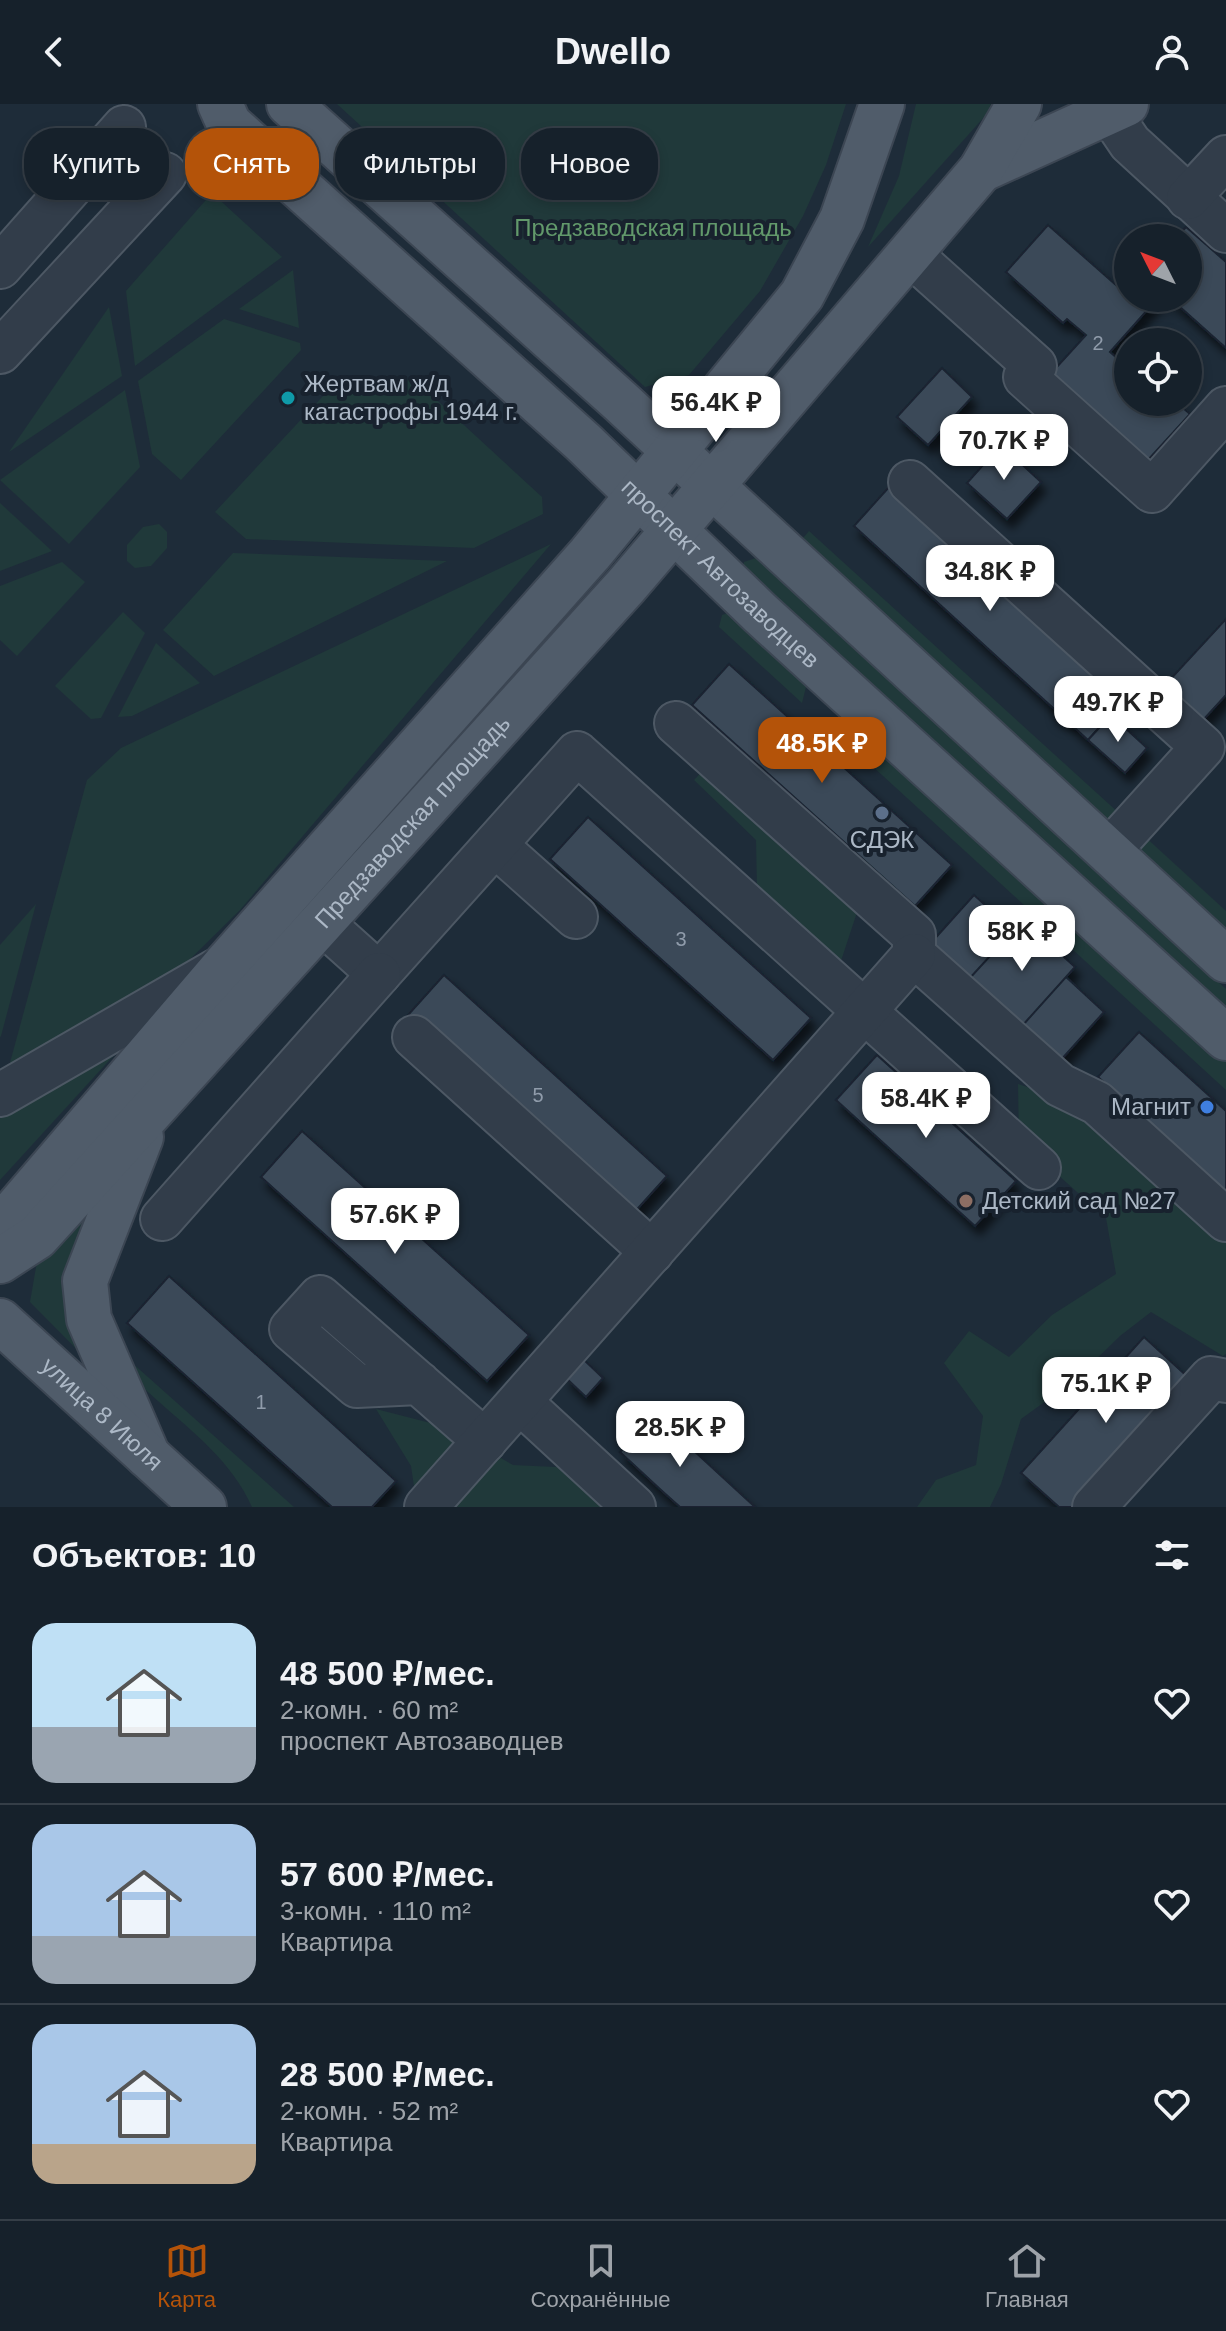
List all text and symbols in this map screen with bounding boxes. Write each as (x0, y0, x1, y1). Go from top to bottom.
icon: back (32, 30, 76, 74)
icon: person (1150, 30, 1194, 74)
text: Dwello (555, 31, 671, 72)
chip: Купить (24, 128, 169, 200)
chip: Снять (185, 128, 319, 200)
chip: Фильтры (335, 128, 505, 200)
chip: Новое (521, 128, 658, 200)
park label: Предзаводская площадь (514, 214, 792, 241)
north arrow (1114, 224, 1202, 312)
map controls (1114, 224, 1202, 416)
button: locate (1114, 328, 1202, 416)
house number: 2 (1092, 332, 1104, 354)
place label: Жертвам ж/д катастрофы 1944 г. (304, 370, 518, 425)
pin: 56.4K ₽ (642, 376, 790, 444)
text: 56.4K ₽ (670, 387, 762, 417)
marker: Жертвам ж/д катастрофы 1944 г. (279, 389, 297, 407)
pin: 70.7K ₽ (930, 414, 1078, 482)
text: 70.7K ₽ (958, 425, 1050, 455)
street label: проспект Автозаводцев (617, 473, 825, 673)
pin: 34.8K ₽ (916, 545, 1064, 613)
text: 34.8K ₽ (944, 556, 1036, 586)
pin: 49.7K ₽ (1044, 676, 1192, 744)
text: 49.7K ₽ (1072, 687, 1164, 717)
street label: Предзаводская площадь (309, 710, 515, 933)
pin: 48.5K ₽ (748, 717, 896, 785)
text: 48.5K ₽ (776, 728, 868, 758)
marker: СДЭК (873, 804, 891, 822)
place label: СДЭК (850, 826, 914, 853)
pin: 58K ₽ (966, 905, 1078, 973)
text: 58K ₽ (987, 916, 1057, 946)
house number: 3 (675, 928, 687, 950)
pin: 58.4K ₽ (852, 1072, 1000, 1140)
text: 58.4K ₽ (880, 1083, 972, 1113)
house number: 5 (532, 1084, 544, 1106)
place label: Магнит (1111, 1093, 1191, 1120)
marker: Магнит (1198, 1098, 1216, 1116)
place label: Детский сад №27 (982, 1187, 1176, 1214)
pin: 57.6K ₽ (321, 1188, 469, 1256)
marker: Детский сад №27 (957, 1192, 975, 1210)
text: 57.6K ₽ (349, 1199, 441, 1229)
street label: улица 8 Июля (36, 1352, 168, 1476)
pin: 75.1K ₽ (1032, 1357, 1180, 1425)
text: 75.1K ₽ (1060, 1368, 1152, 1398)
house number: 1 (255, 1391, 267, 1413)
pin: 28.5K ₽ (606, 1401, 754, 1469)
text: 28.5K ₽ (634, 1412, 726, 1442)
icon: filters (1150, 1533, 1194, 1577)
text: Объектов: 10 (32, 1536, 256, 1574)
text: 48 500 ₽/мес. (280, 1654, 495, 1692)
icon: home (96, 1655, 192, 1751)
icon: heart (1150, 1681, 1194, 1725)
text: 2-комн. · 60 m² (280, 1695, 458, 1725)
text: проспект Автозаводцев (280, 1726, 564, 1756)
text: 57 600 ₽/мес. (280, 1855, 495, 1893)
icon: home (96, 1856, 192, 1952)
icon: heart (1150, 1882, 1194, 1926)
text: 3-комн. · 110 m² (280, 1896, 471, 1926)
text: Квартира (280, 1927, 392, 1957)
text: 28 500 ₽/мес. (280, 2055, 495, 2093)
icon: home (96, 2056, 192, 2152)
icon: heart (1150, 2082, 1194, 2126)
text: 2-комн. · 52 m² (280, 2096, 458, 2126)
text: Квартира (280, 2127, 392, 2157)
tab: Карта (157, 2239, 216, 2313)
tab: Сохранённые (531, 2239, 671, 2313)
tab: Главная (985, 2239, 1069, 2313)

